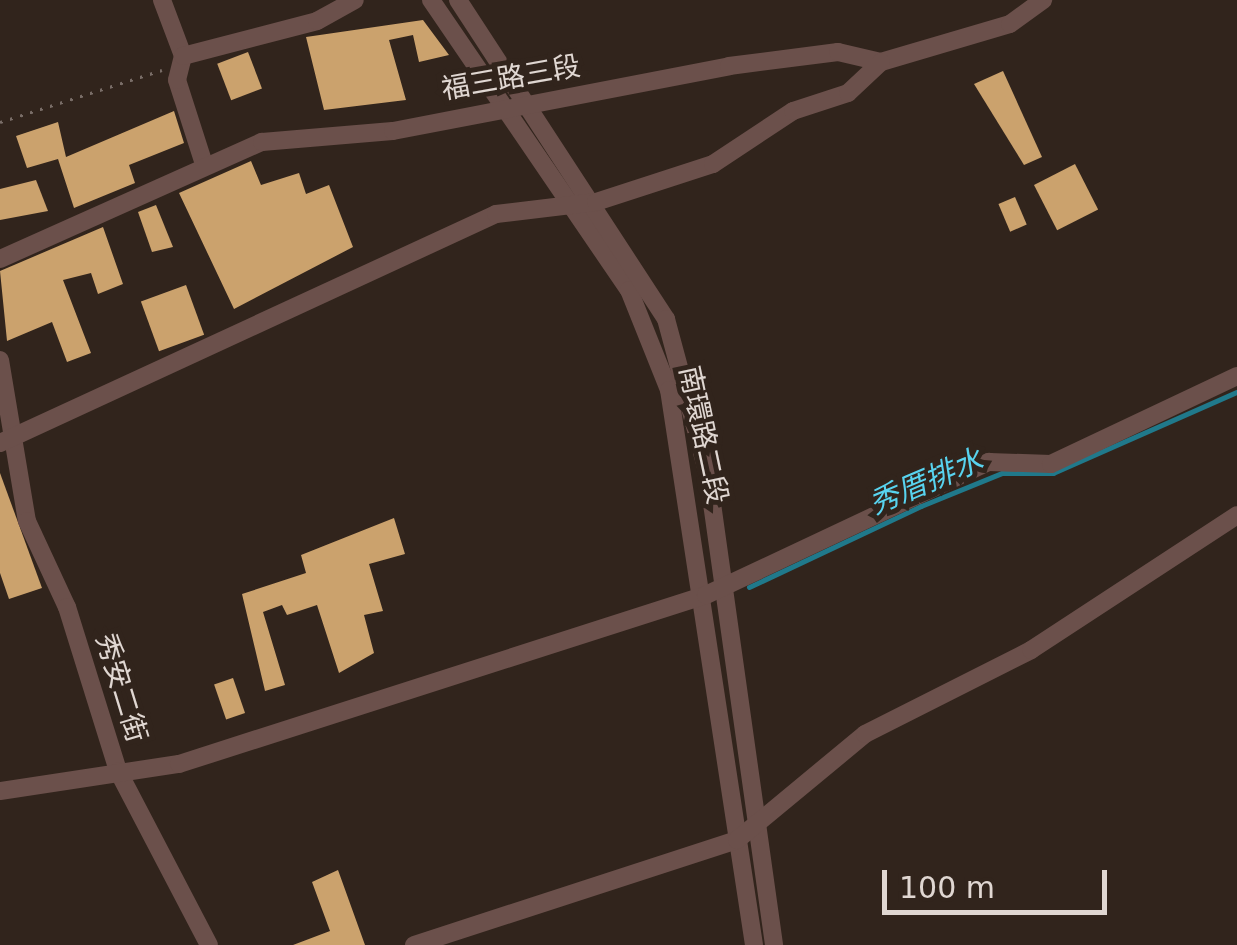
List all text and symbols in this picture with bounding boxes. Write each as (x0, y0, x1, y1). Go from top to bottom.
street label: 福三路三段 (439, 49, 583, 107)
street label: 南環路二段 (672, 363, 734, 507)
water label: 秀厝排水 (864, 442, 988, 522)
street label: 秀安二街 (89, 630, 153, 746)
scale bar (887, 850, 1112, 912)
text: 100 m (899, 870, 995, 905)

